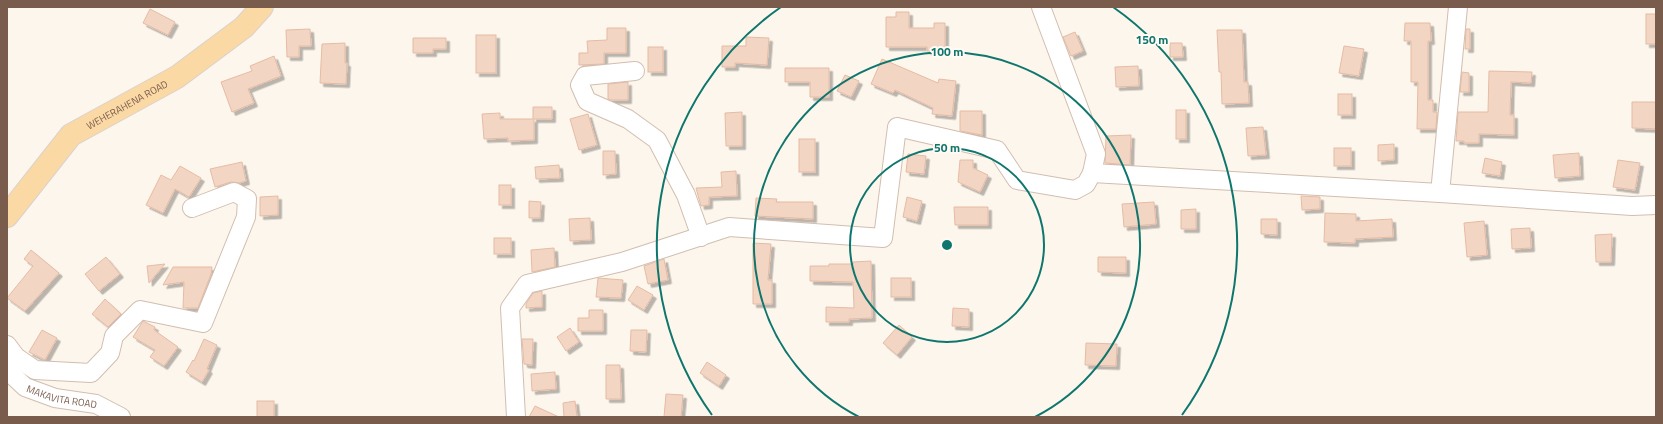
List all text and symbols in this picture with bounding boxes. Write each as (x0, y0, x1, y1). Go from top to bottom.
text: 150 m (1136, 30, 1168, 49)
text: 100 m (931, 42, 963, 61)
street label: WEHERAHENA ROAD (83, 76, 170, 133)
text: 50 m (934, 138, 960, 157)
centre of rings (940, 238, 954, 252)
street label: MAKAVITA ROAD (24, 381, 98, 412)

